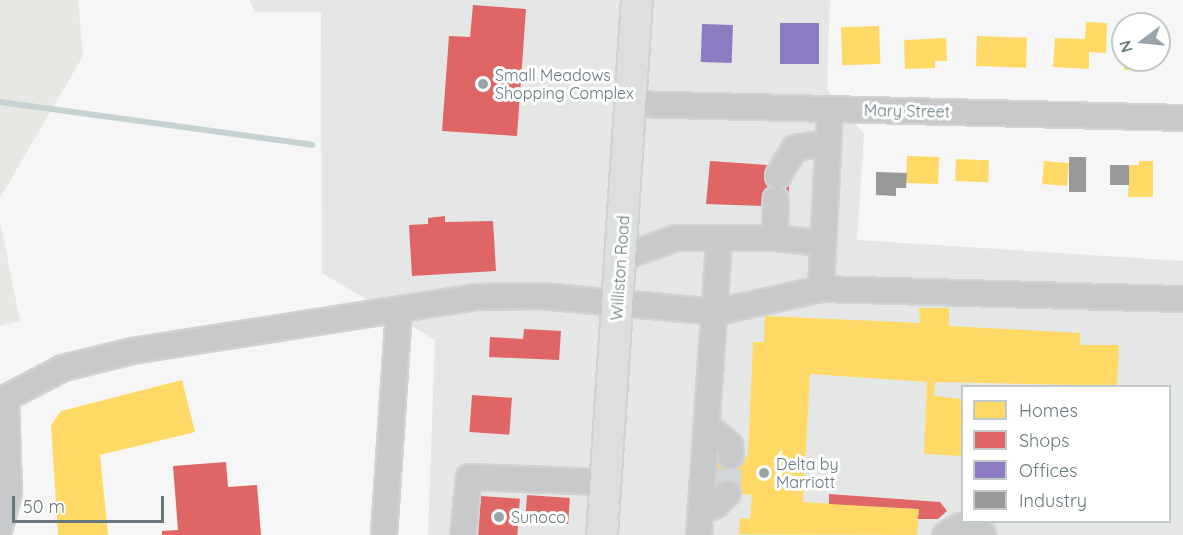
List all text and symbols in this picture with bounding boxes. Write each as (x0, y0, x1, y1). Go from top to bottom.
north arrow (1111, 12, 1171, 72)
text: N (1114, 38, 1137, 55)
place label: Small Meadows Shopping Complex (495, 65, 634, 103)
marker: Small Meadows Shopping Complex (476, 77, 490, 91)
street label: Mary Street (864, 101, 950, 121)
street label: Williston Road (607, 215, 633, 321)
legend (961, 385, 1171, 523)
text: Homes (1019, 399, 1078, 422)
text: Shops (1019, 429, 1070, 452)
place label: Delta by Marriott (776, 454, 839, 492)
text: Offices (1019, 459, 1078, 482)
marker: Delta by Marriott (757, 466, 771, 480)
scale bar (15, 484, 166, 522)
text: Industry (1019, 489, 1087, 512)
text: 50 m (23, 495, 65, 518)
place label: Sunoco (511, 507, 566, 527)
marker: Sunoco (492, 510, 506, 524)

